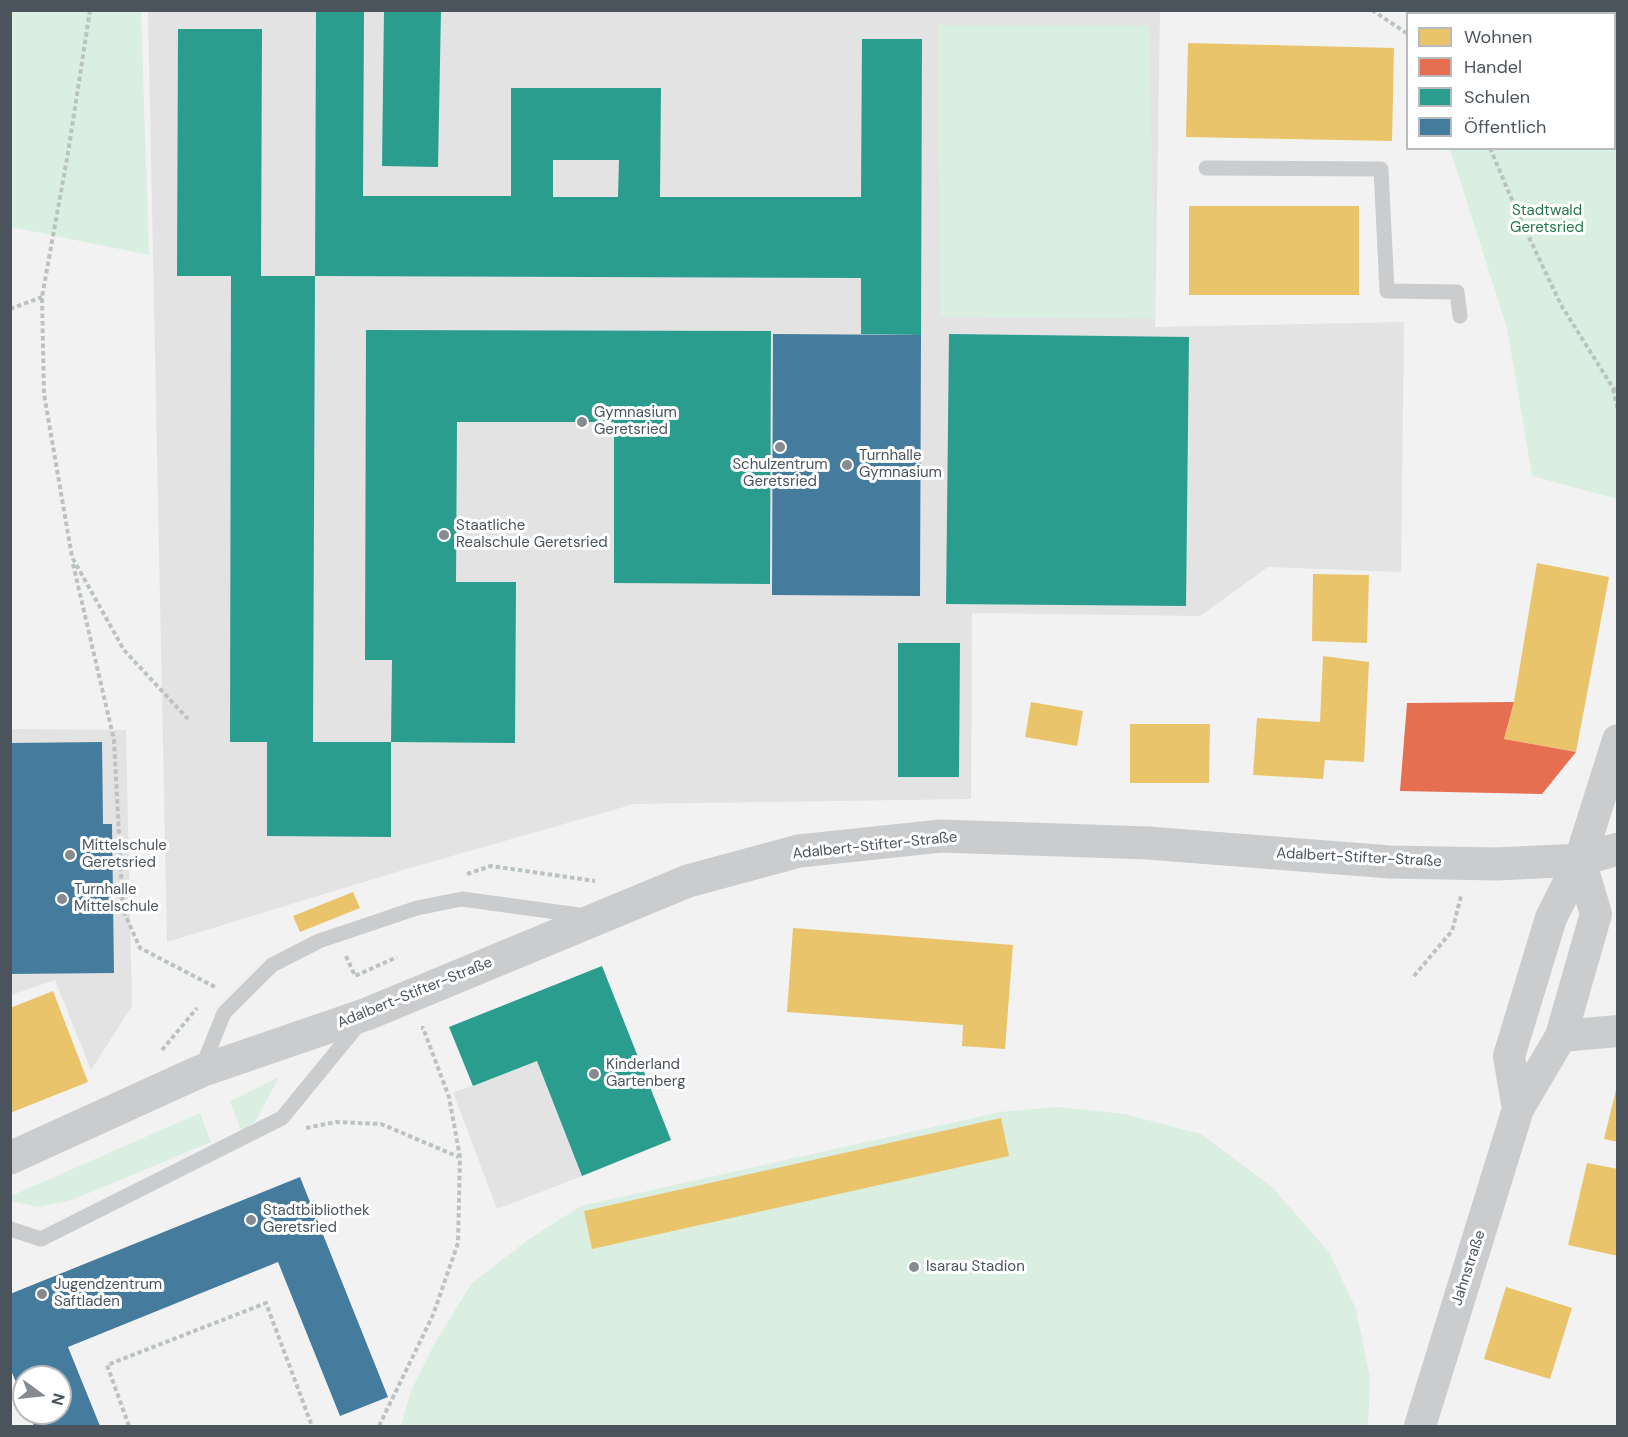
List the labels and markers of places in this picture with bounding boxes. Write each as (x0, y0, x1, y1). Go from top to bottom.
place label: Gymnasium Geretsried (594, 404, 677, 439)
marker: Gymnasium Geretsried (575, 415, 589, 429)
marker: Schulzentrum Geretsried (773, 440, 787, 454)
place label: Turnhalle Gymnasium (859, 447, 942, 482)
place label: Schulzentrum Geretsried (732, 456, 828, 491)
marker: Turnhalle Gymnasium (840, 458, 854, 472)
place label: Staatliche Realschule Geretsried (456, 517, 608, 552)
marker: Staatliche Realschule Geretsried (437, 528, 451, 542)
place label: Mittelschule Geretsried (82, 837, 167, 872)
marker: Mittelschule Geretsried (63, 848, 77, 862)
place label: Turnhalle Mittelschule (74, 881, 159, 916)
marker: Turnhalle Mittelschule (55, 892, 69, 906)
place label: Kinderland Gartenberg (606, 1056, 686, 1091)
marker: Kinderland Gartenberg (587, 1067, 601, 1081)
place label: Stadtbibliothek Geretsried (263, 1202, 370, 1237)
marker: Stadtbibliothek Geretsried (244, 1213, 258, 1227)
place label: Isarau Stadion (926, 1258, 1025, 1276)
marker: Isarau Stadion (907, 1260, 921, 1274)
place label: Jugendzentrum Saftladen (54, 1276, 162, 1311)
marker: Jugendzentrum Saftladen (35, 1287, 49, 1301)

